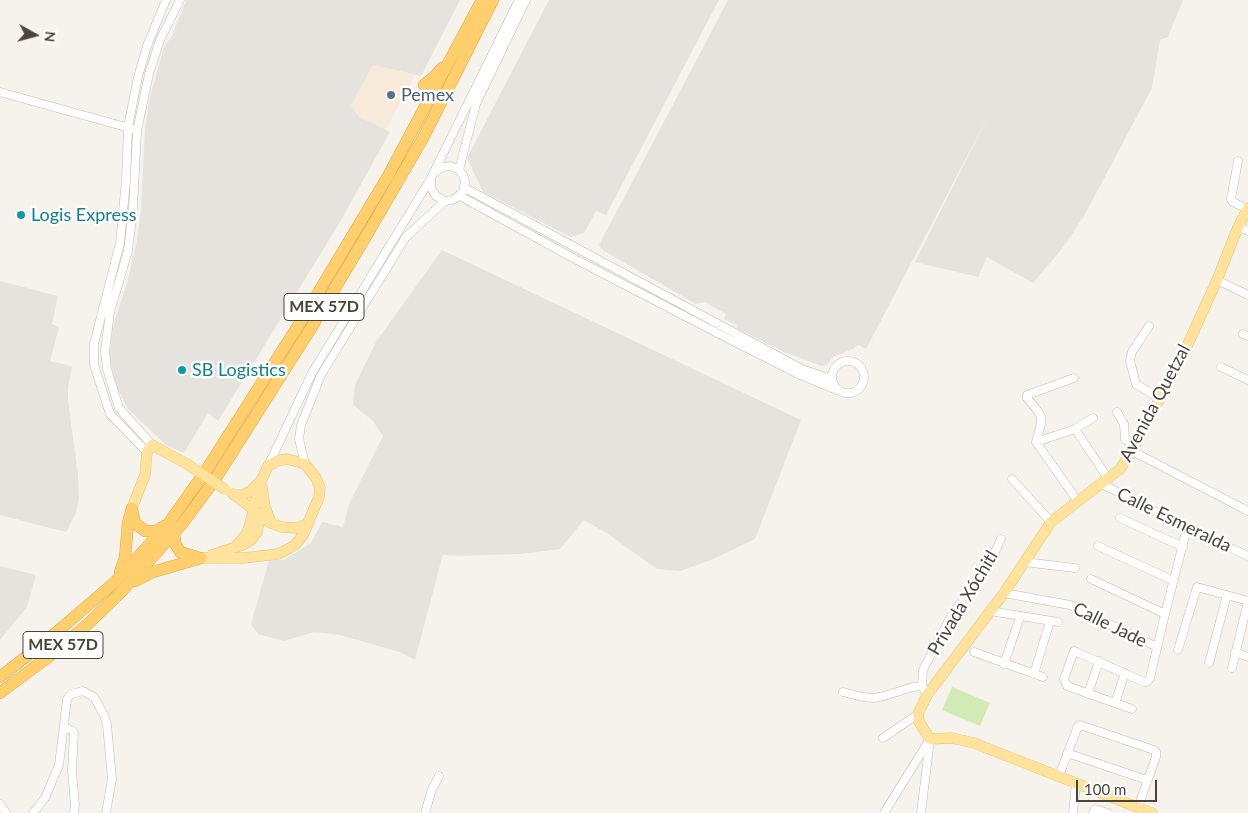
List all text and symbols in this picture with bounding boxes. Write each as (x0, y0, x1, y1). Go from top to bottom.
north arrow (10, 10, 60, 60)
text: N (41, 30, 59, 43)
place label: Pemex (401, 84, 454, 106)
marker: Pemex (385, 89, 397, 101)
place label: Logis Express (31, 204, 137, 226)
marker: Logis Express (15, 209, 27, 221)
road number: MEX 57D (284, 294, 364, 320)
street label: Avenida Quetzal (1115, 341, 1195, 465)
place label: SB Logistics (192, 359, 286, 381)
marker: SB Logistics (176, 364, 188, 376)
street label: Calle Esmeralda (1113, 483, 1235, 557)
street label: Privada Xóchitl (923, 547, 1003, 659)
street label: Calle Jade (1070, 598, 1150, 652)
road number: MEX 57D (23, 632, 103, 658)
scale bar (1078, 770, 1159, 802)
text: 100 m (1084, 780, 1126, 798)

